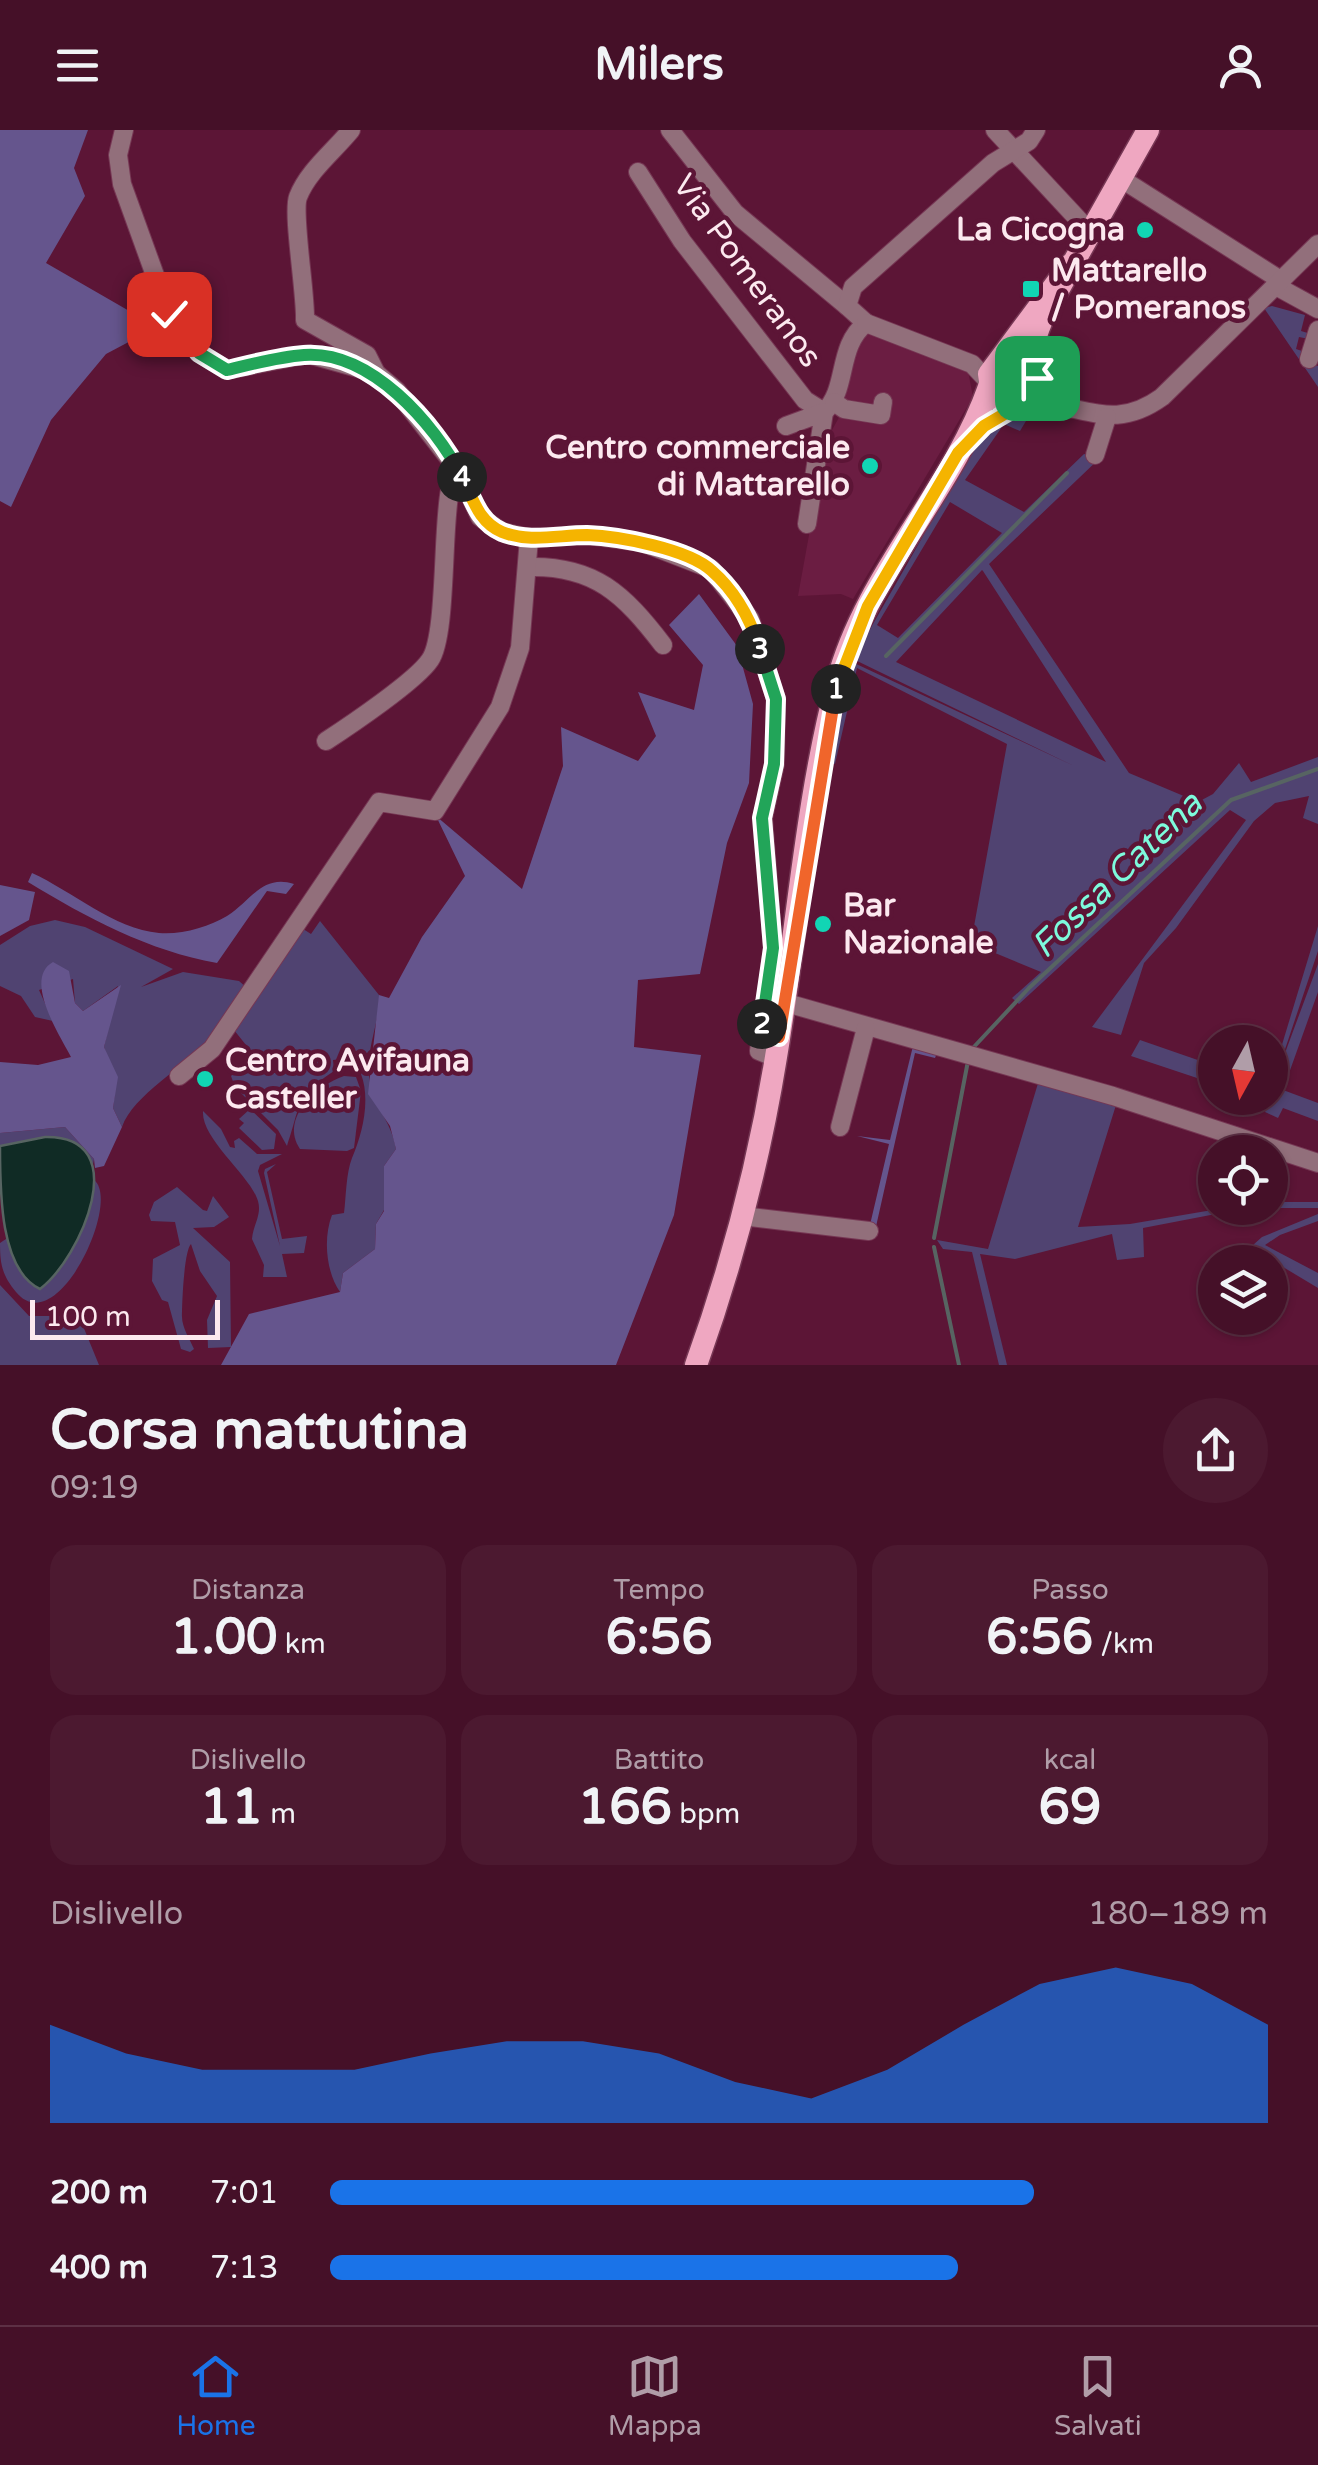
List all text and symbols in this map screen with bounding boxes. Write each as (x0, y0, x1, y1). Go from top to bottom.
icon: menu (50, 38, 105, 93)
text: Milers (594, 38, 724, 92)
icon: person (1213, 38, 1268, 93)
street label: Via Pomeranos (664, 167, 830, 375)
place label: La Cicogna (956, 211, 1125, 249)
marker: La Cicogna (1134, 219, 1156, 241)
place label: Mattarello / Pomeranos (1051, 252, 1246, 327)
pin (127, 272, 212, 357)
marker: Mattarello / Pomeranos (1020, 278, 1042, 300)
icon: check (142, 287, 197, 342)
pin (995, 336, 1080, 421)
icon: arrive (1010, 351, 1065, 406)
place label: Centro commerciale di Mattarello (545, 429, 850, 504)
pin: 4 (437, 452, 487, 502)
marker: Centro commerciale di Mattarello (859, 455, 881, 477)
text: 4 (453, 460, 471, 494)
pin: 3 (735, 624, 785, 674)
text: 3 (751, 632, 769, 666)
pin: 1 (811, 664, 861, 714)
text: 1 (827, 672, 845, 706)
water label: Fossa Catena (1023, 782, 1212, 967)
place label: Bar Nazionale (843, 887, 994, 962)
marker: Bar Nazionale (812, 913, 834, 935)
pin: 2 (737, 999, 787, 1049)
text: 2 (753, 1007, 771, 1041)
north arrow (1198, 1025, 1288, 1115)
map controls (1198, 1025, 1288, 1335)
place label: Centro Avifauna Casteller (225, 1042, 470, 1117)
marker: Centro Avifauna Casteller (194, 1068, 216, 1090)
button: locate (1198, 1135, 1288, 1225)
button: layers (1198, 1245, 1288, 1335)
scale bar (30, 1295, 220, 1340)
text: 100 m (45, 1300, 131, 1334)
text: Corsa mattutina (50, 1398, 469, 1464)
button: share (1163, 1398, 1268, 1503)
text: 09:19 (50, 1469, 139, 1507)
text: Distanza (191, 1573, 305, 1607)
text: Tempo (613, 1573, 705, 1607)
text: Passo (1031, 1573, 1109, 1607)
text: 1.00 (170, 1607, 277, 1667)
text: 6:56 (605, 1607, 713, 1667)
text: 6:56 (986, 1607, 1093, 1667)
text: km (277, 1627, 326, 1661)
text: /km (1093, 1627, 1154, 1661)
text: Dislivello (190, 1743, 306, 1777)
text: Battito (614, 1743, 704, 1777)
text: kcal (1044, 1743, 1096, 1777)
text: 11 (200, 1777, 263, 1837)
text: 166 (578, 1777, 672, 1837)
text: 69 (1039, 1777, 1101, 1837)
text: m (263, 1797, 296, 1831)
text: bpm (672, 1797, 740, 1831)
text: Dislivello (50, 1895, 183, 1933)
text: 180–189 m (1088, 1895, 1268, 1933)
text: 200 m (50, 2174, 148, 2212)
text: 7:01 (210, 2174, 279, 2212)
text: 400 m (50, 2249, 148, 2287)
text: 7:13 (210, 2249, 279, 2287)
tab: Home (176, 2349, 256, 2443)
tab: Mappa (608, 2349, 702, 2443)
tab: Salvati (1054, 2349, 1142, 2443)

